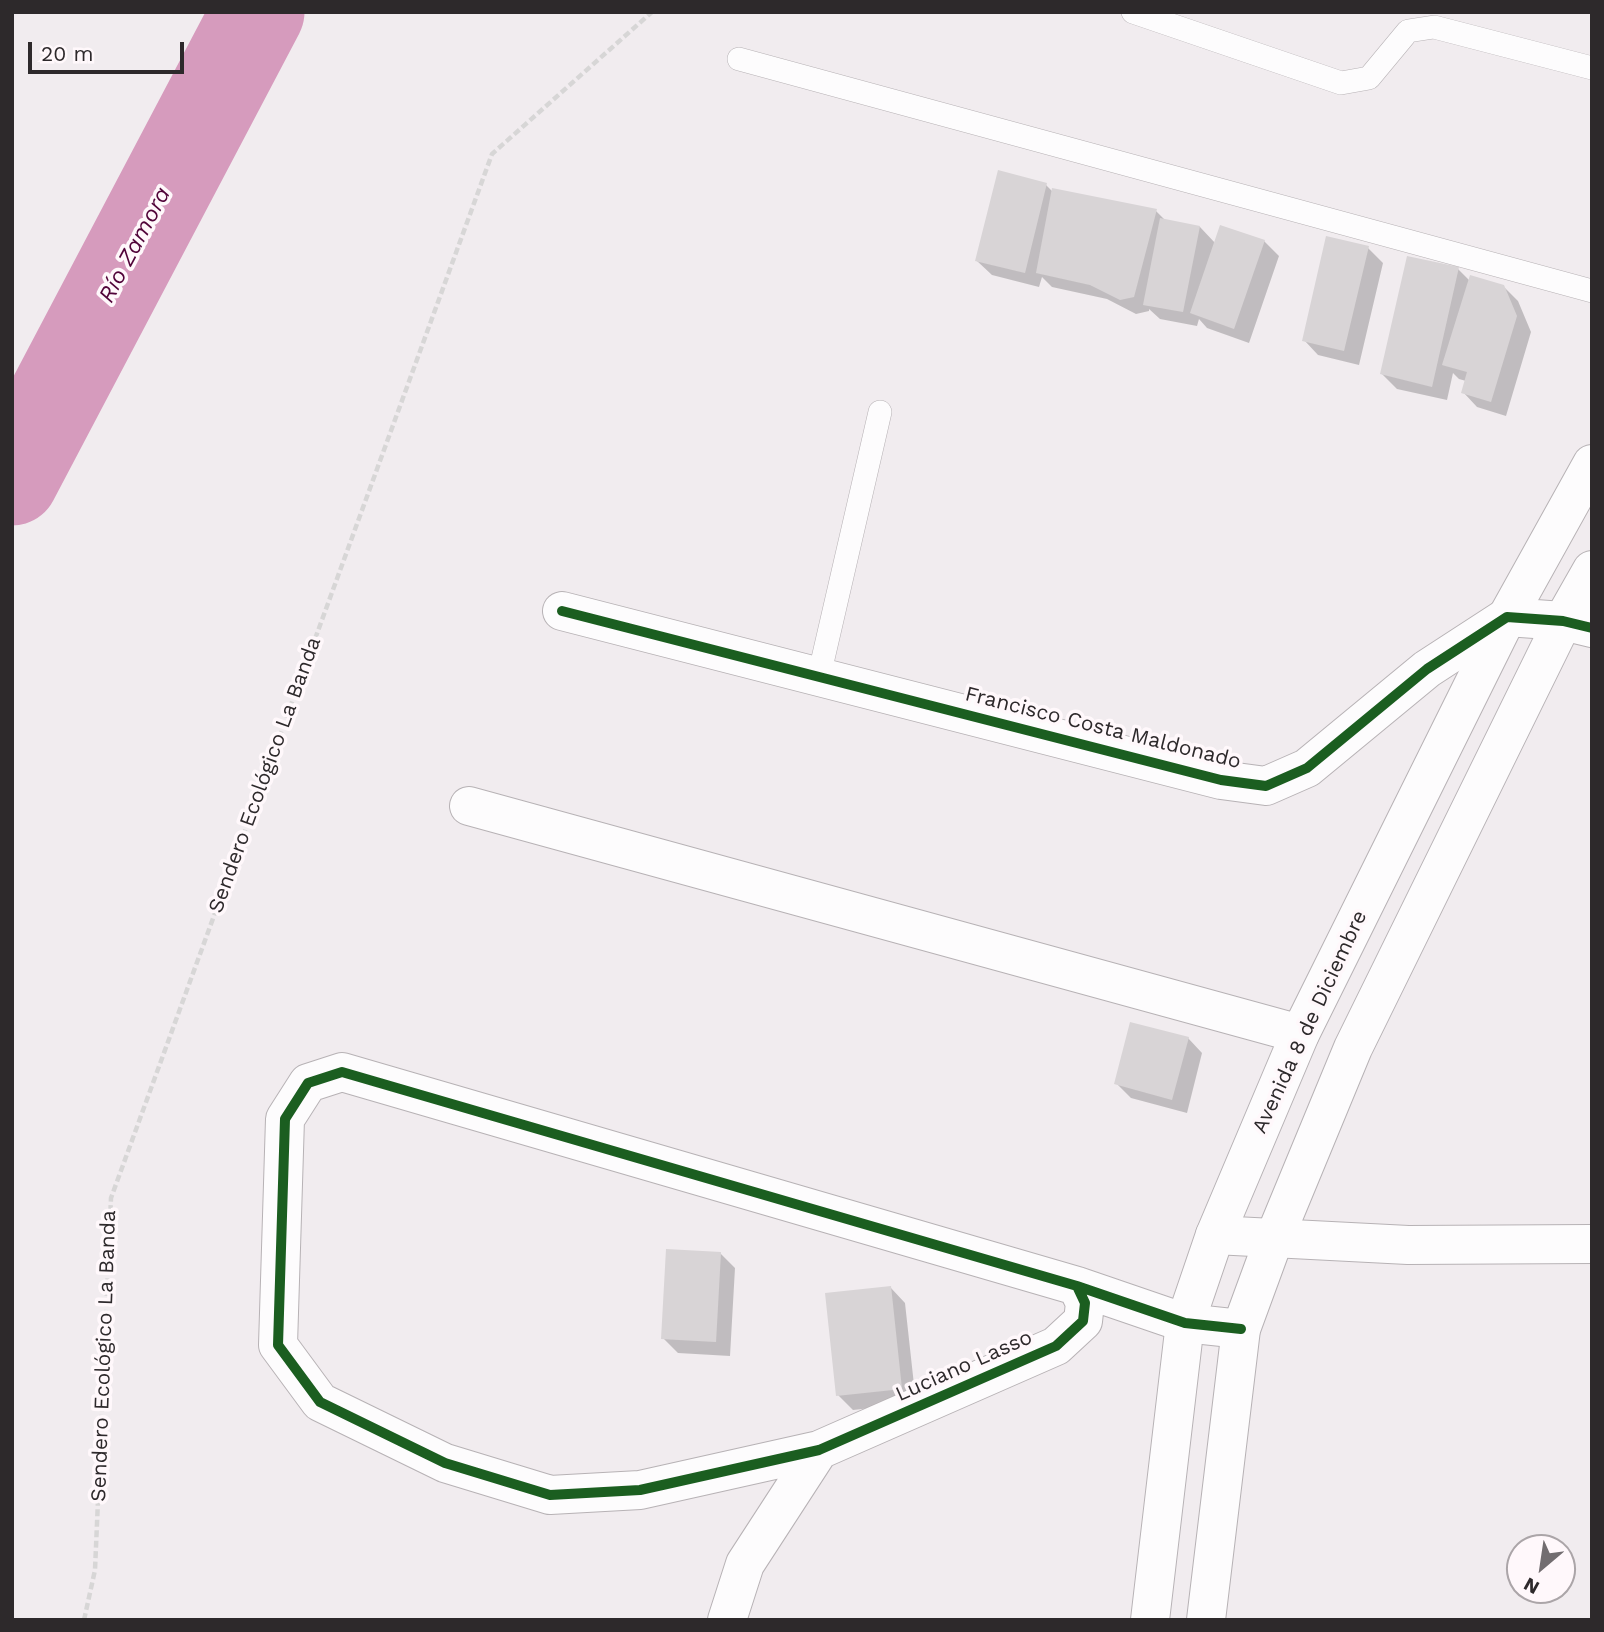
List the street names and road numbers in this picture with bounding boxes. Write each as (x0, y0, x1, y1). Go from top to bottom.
street label: Sendero Ecológico La Banda (203, 634, 327, 916)
street label: Francisco Costa Maldonado (962, 681, 1244, 775)
street label: Avenida 8 de Diciembre (1247, 906, 1373, 1138)
street label: Sendero Ecológico La Banda (86, 1210, 122, 1502)
street label: Luciano Lasso (892, 1325, 1036, 1407)

